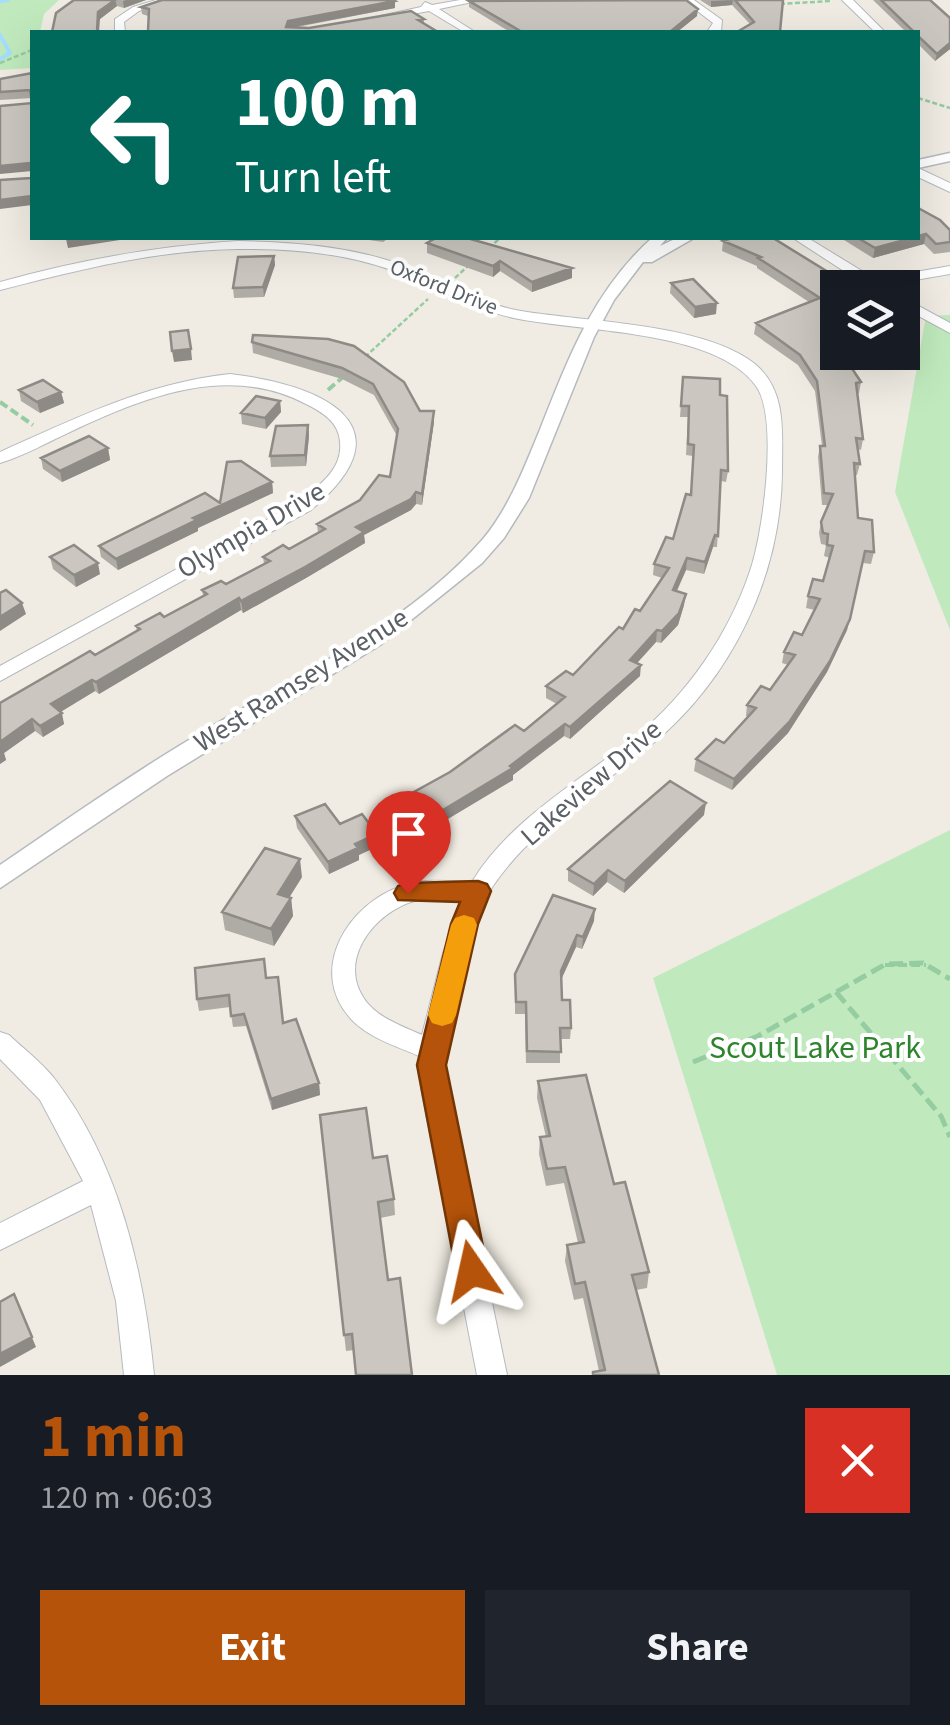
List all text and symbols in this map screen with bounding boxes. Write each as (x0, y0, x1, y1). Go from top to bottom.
text: 100 m (235, 53, 420, 153)
icon: left (70, 70, 200, 200)
text: Turn left (235, 146, 391, 210)
street label: Oxford Drive (385, 251, 503, 323)
map controls (820, 270, 920, 370)
button: layers (820, 270, 920, 370)
street label: Olympia Drive (170, 471, 332, 589)
street label: West Ramsey Avenue (186, 598, 416, 762)
street label: Lakeview Drive (512, 710, 670, 856)
pin (366, 791, 451, 894)
icon: arrive (381, 806, 436, 861)
park label: Scout Lake Park (709, 1025, 921, 1071)
position arrow (420, 1219, 524, 1323)
text: 1 min (40, 1395, 186, 1480)
button: close (805, 1408, 910, 1513)
text: 120 m · 06:03 (40, 1475, 213, 1521)
button: Exit (40, 1590, 465, 1705)
button: Share (485, 1590, 910, 1705)

